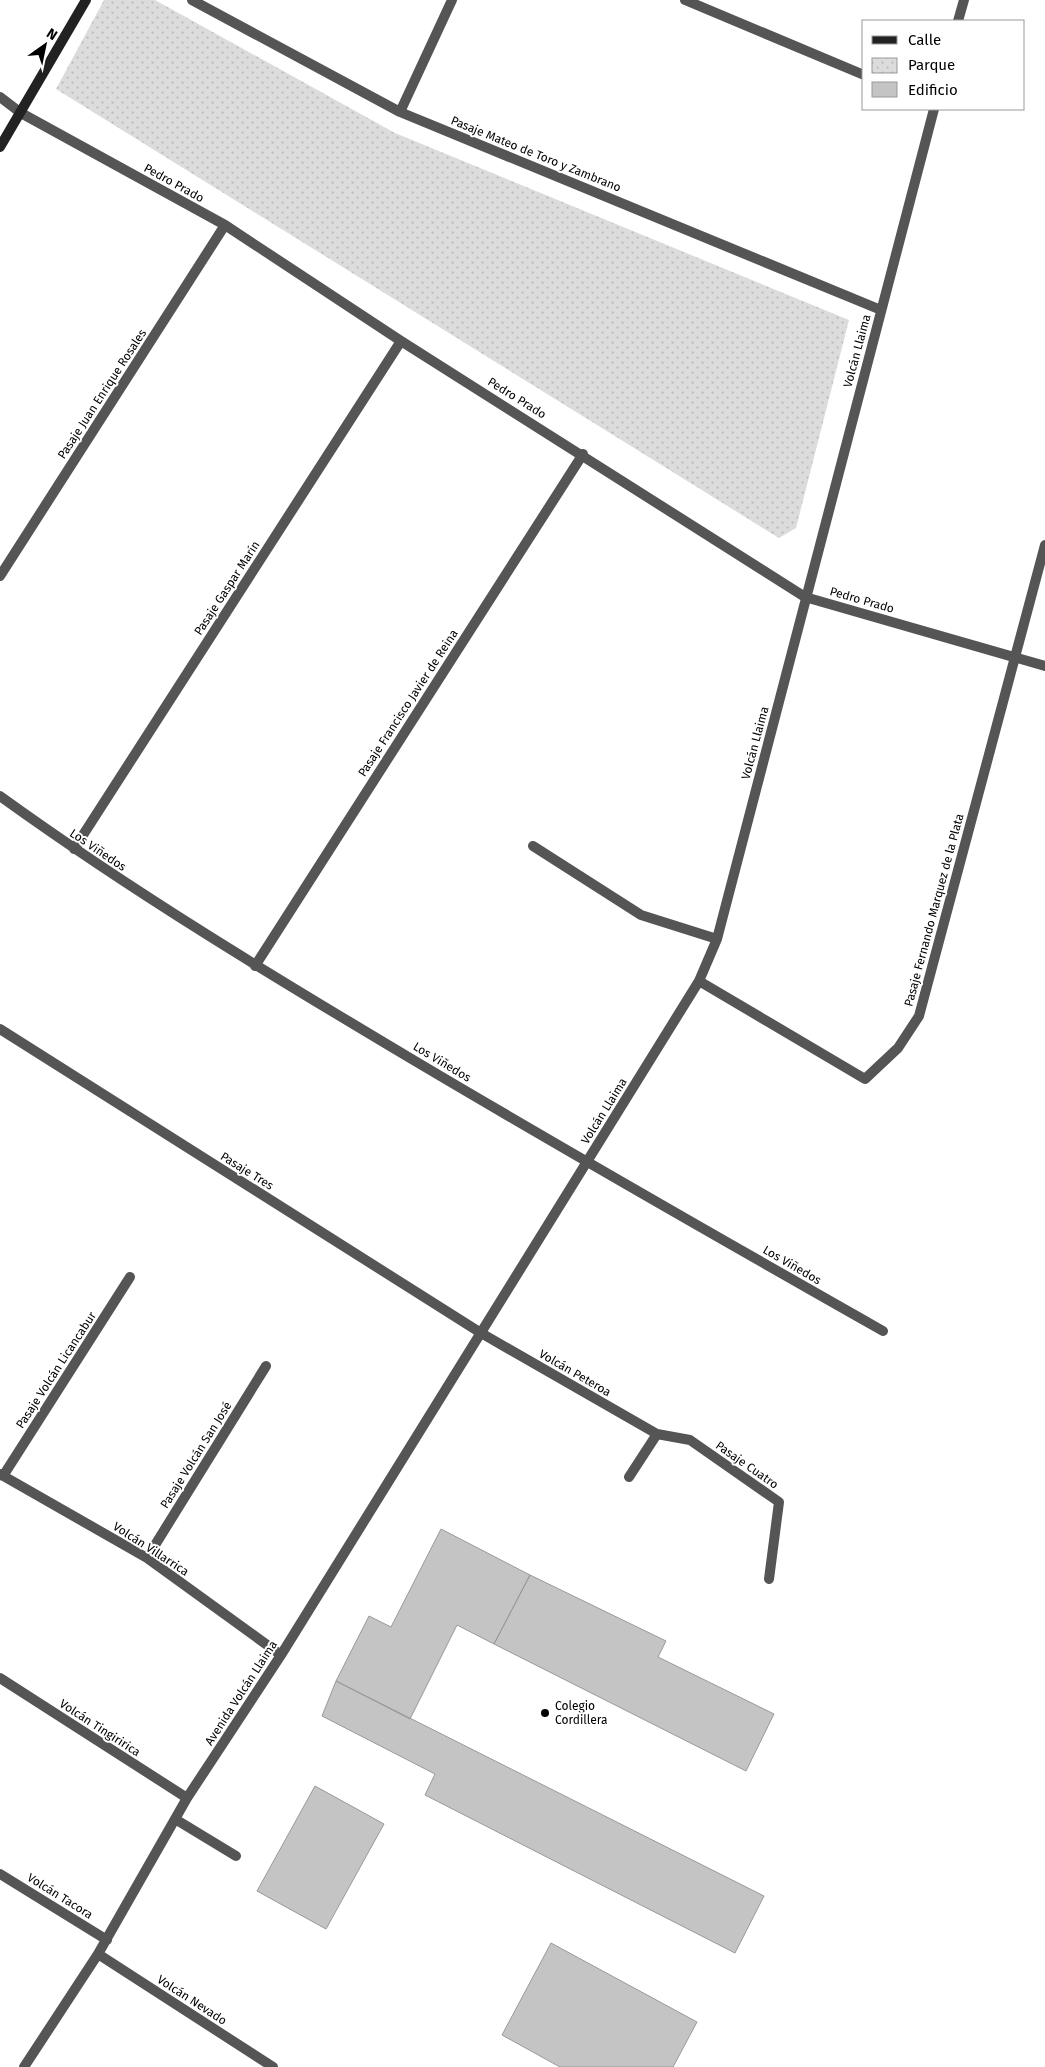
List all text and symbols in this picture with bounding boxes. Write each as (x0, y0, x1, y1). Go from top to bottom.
north arrow (20, 20, 70, 70)
legend (862, 20, 1025, 110)
text: N (43, 25, 60, 44)
text: Calle (908, 31, 941, 49)
text: Parque (908, 56, 955, 74)
text: Edificio (908, 81, 958, 99)
street label: Pasaje Mateo de Toro y Zambrano (449, 113, 623, 195)
street label: Pedro Prado (142, 161, 206, 205)
street label: Volcán Llaima (841, 313, 873, 389)
street label: Pasaje Juan Enrique Rosales (55, 326, 149, 462)
street label: Pedro Prado (485, 374, 549, 422)
street label: Pasaje Gaspar Marín (191, 538, 263, 638)
street label: Pedro Prado (828, 584, 896, 616)
street label: Pasaje Francisco Javier de Reina (355, 627, 461, 779)
street label: Volcán Llaima (739, 705, 771, 781)
street label: Pasaje Fernando Marquez de la Plata (901, 812, 967, 1008)
street label: Los Viñedos (67, 826, 129, 874)
street label: Los Viñedos (411, 1039, 474, 1085)
street label: Volcán Llaima (578, 1075, 630, 1147)
street label: Pasaje Tres (218, 1149, 276, 1193)
street label: Los Viñedos (760, 1243, 824, 1287)
street label: Pasaje Volcán Licancabur (13, 1309, 99, 1431)
street label: Volcán Peteroa (537, 1347, 613, 1399)
street label: Pasaje Volcán San José (157, 1399, 235, 1511)
street label: Pasaje Cuatro (713, 1438, 781, 1492)
street label: Volcán Villarrica (110, 1519, 192, 1579)
street label: Avenida Volcán Llaima (202, 1638, 280, 1748)
street label: Volcán Tingiririca (57, 1697, 143, 1759)
place label: Colegio Cordillera (555, 1699, 608, 1727)
marker: Colegio Cordillera (539, 1707, 551, 1719)
street label: Volcán Tacora (25, 1870, 95, 1922)
street label: Volcán Nevado (155, 1972, 229, 2028)

